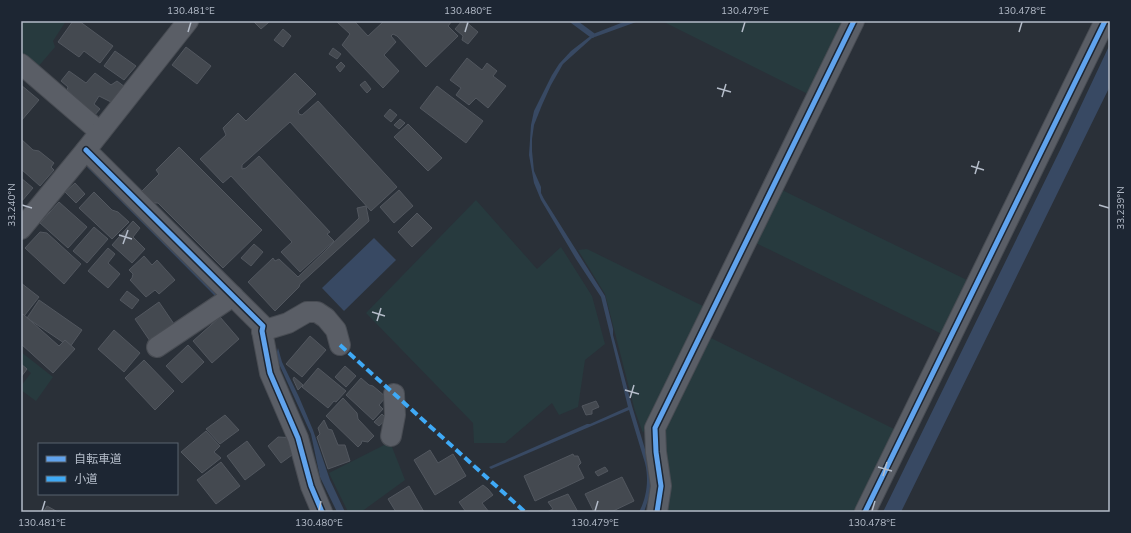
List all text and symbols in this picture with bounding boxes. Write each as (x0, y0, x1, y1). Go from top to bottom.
text: 130.481°E (167, 4, 215, 18)
text: 130.480°E (444, 4, 492, 18)
text: 130.479°E (721, 4, 769, 18)
text: 130.478°E (998, 4, 1046, 18)
text: 33.240°N (5, 183, 19, 227)
text: 33.239°N (1114, 186, 1128, 230)
legend (38, 443, 178, 495)
text: 自転車道 (74, 451, 122, 467)
text: 小道 (74, 471, 98, 487)
text: 130.481°E (18, 516, 66, 530)
text: 130.480°E (295, 516, 343, 530)
text: 130.479°E (571, 516, 619, 530)
text: 130.478°E (848, 516, 896, 530)

